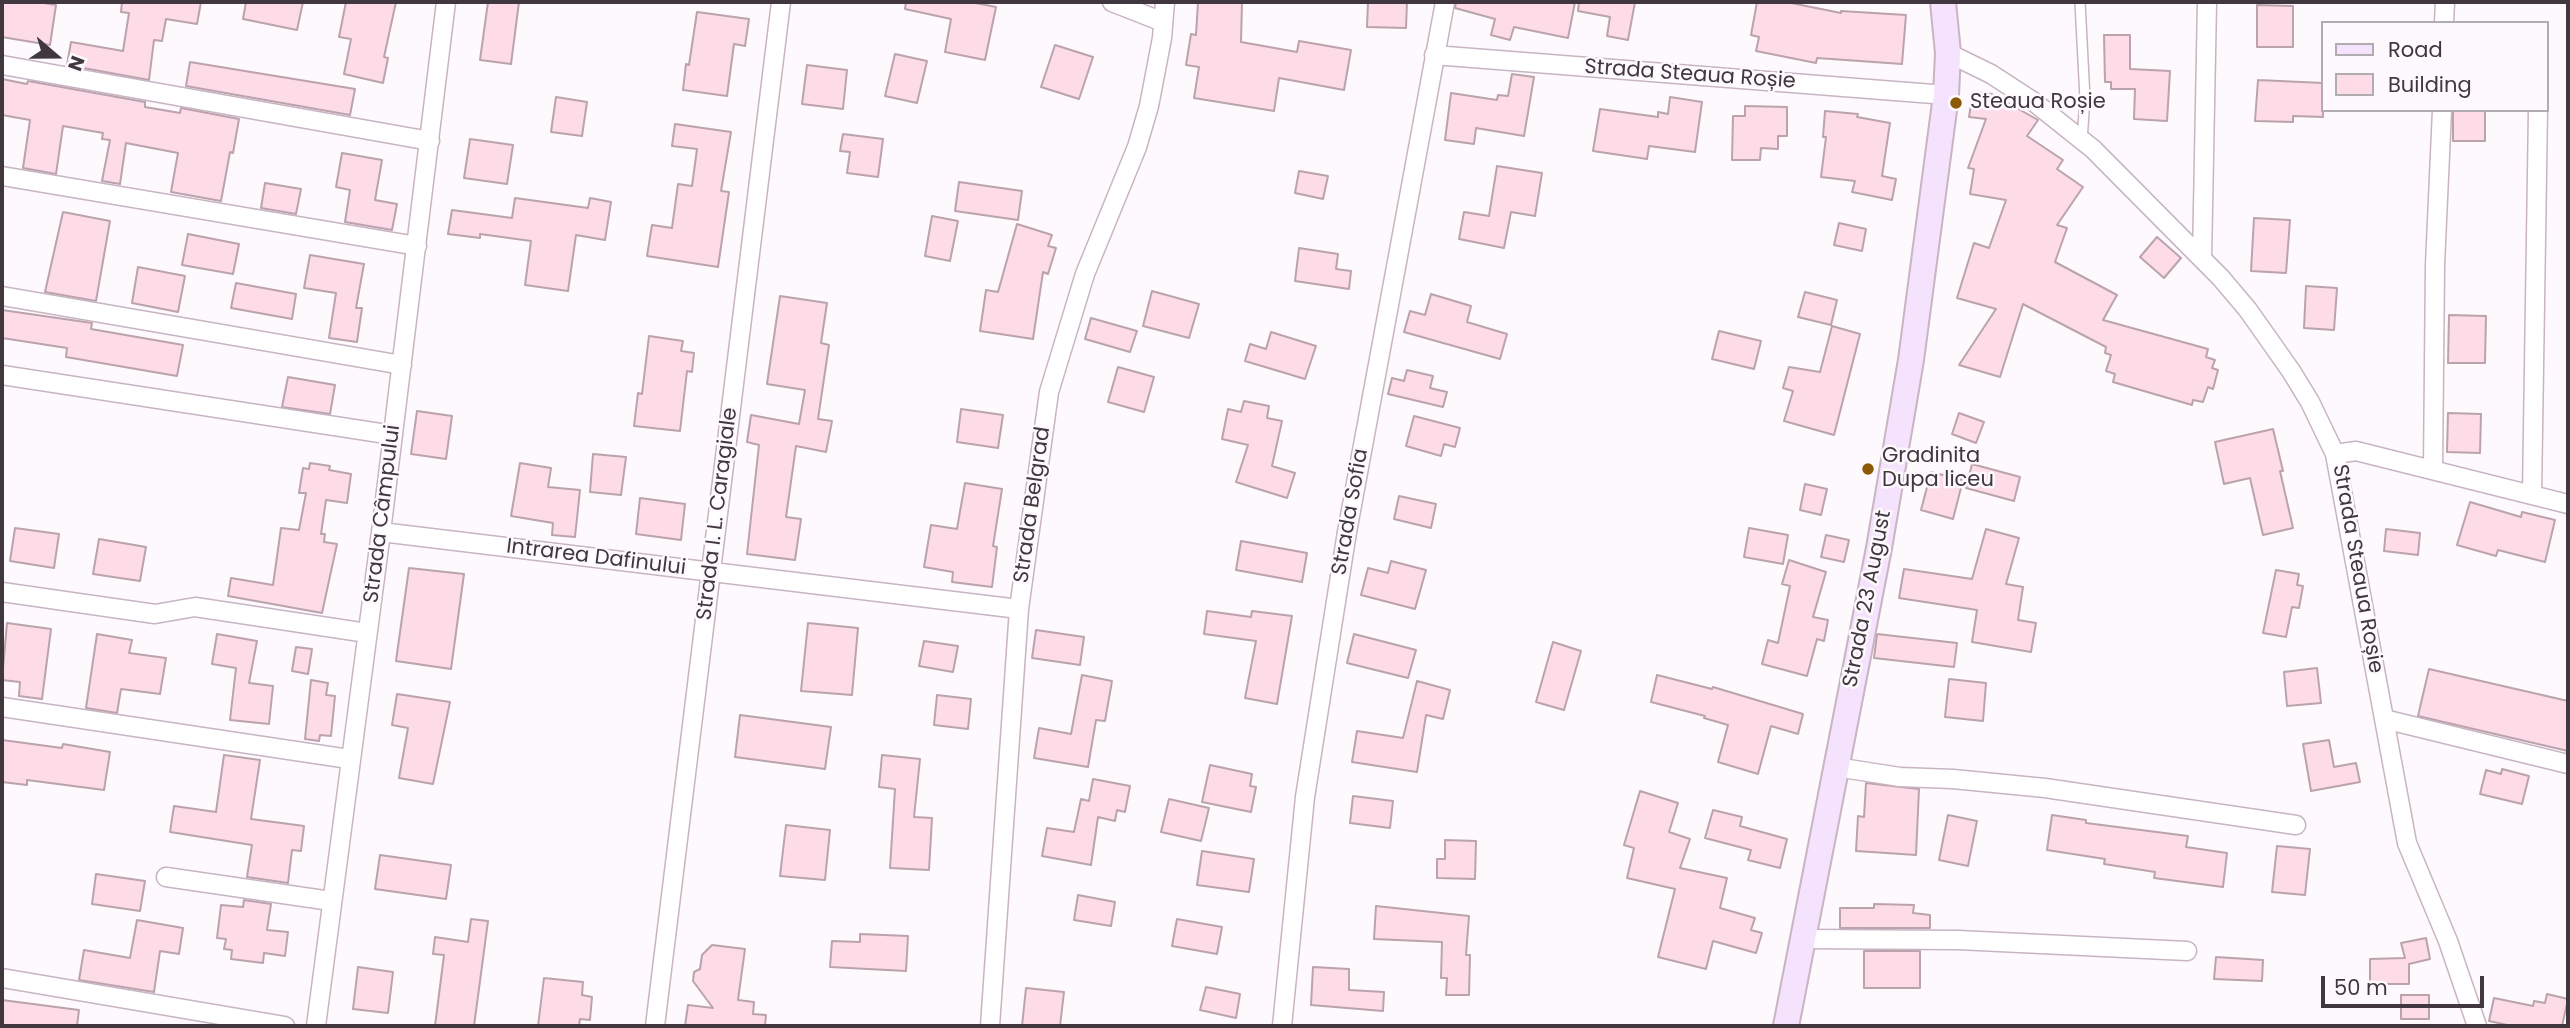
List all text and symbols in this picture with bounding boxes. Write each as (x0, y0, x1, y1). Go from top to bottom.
north arrow (21, 21, 91, 91)
legend (2322, 21, 2549, 112)
text: Road (2388, 35, 2443, 64)
text: N (61, 52, 91, 75)
street label: Strada Steaua Roșie (1583, 55, 1797, 95)
text: Building (2388, 70, 2472, 99)
place label: Steaua Roșie (1970, 90, 2106, 116)
marker: Steaua Roșie (1948, 95, 1964, 111)
street label: Strada I. L. Caragiale (692, 406, 744, 622)
street label: Strada Câmpului (360, 423, 406, 605)
street label: Strada Belgrad (1010, 425, 1056, 585)
place label: Gradinita Dupa liceu (1882, 444, 1994, 494)
street label: Strada Sofia (1327, 447, 1375, 577)
marker: Gradinita Dupa liceu (1860, 461, 1876, 477)
street label: Strada Steaua Roșie (2326, 463, 2388, 675)
street label: Strada 23 August (1838, 508, 1898, 690)
street label: Intrarea Dafinului (505, 534, 687, 582)
scale bar (2325, 962, 2488, 1006)
text: 50 m (2334, 973, 2388, 1002)

